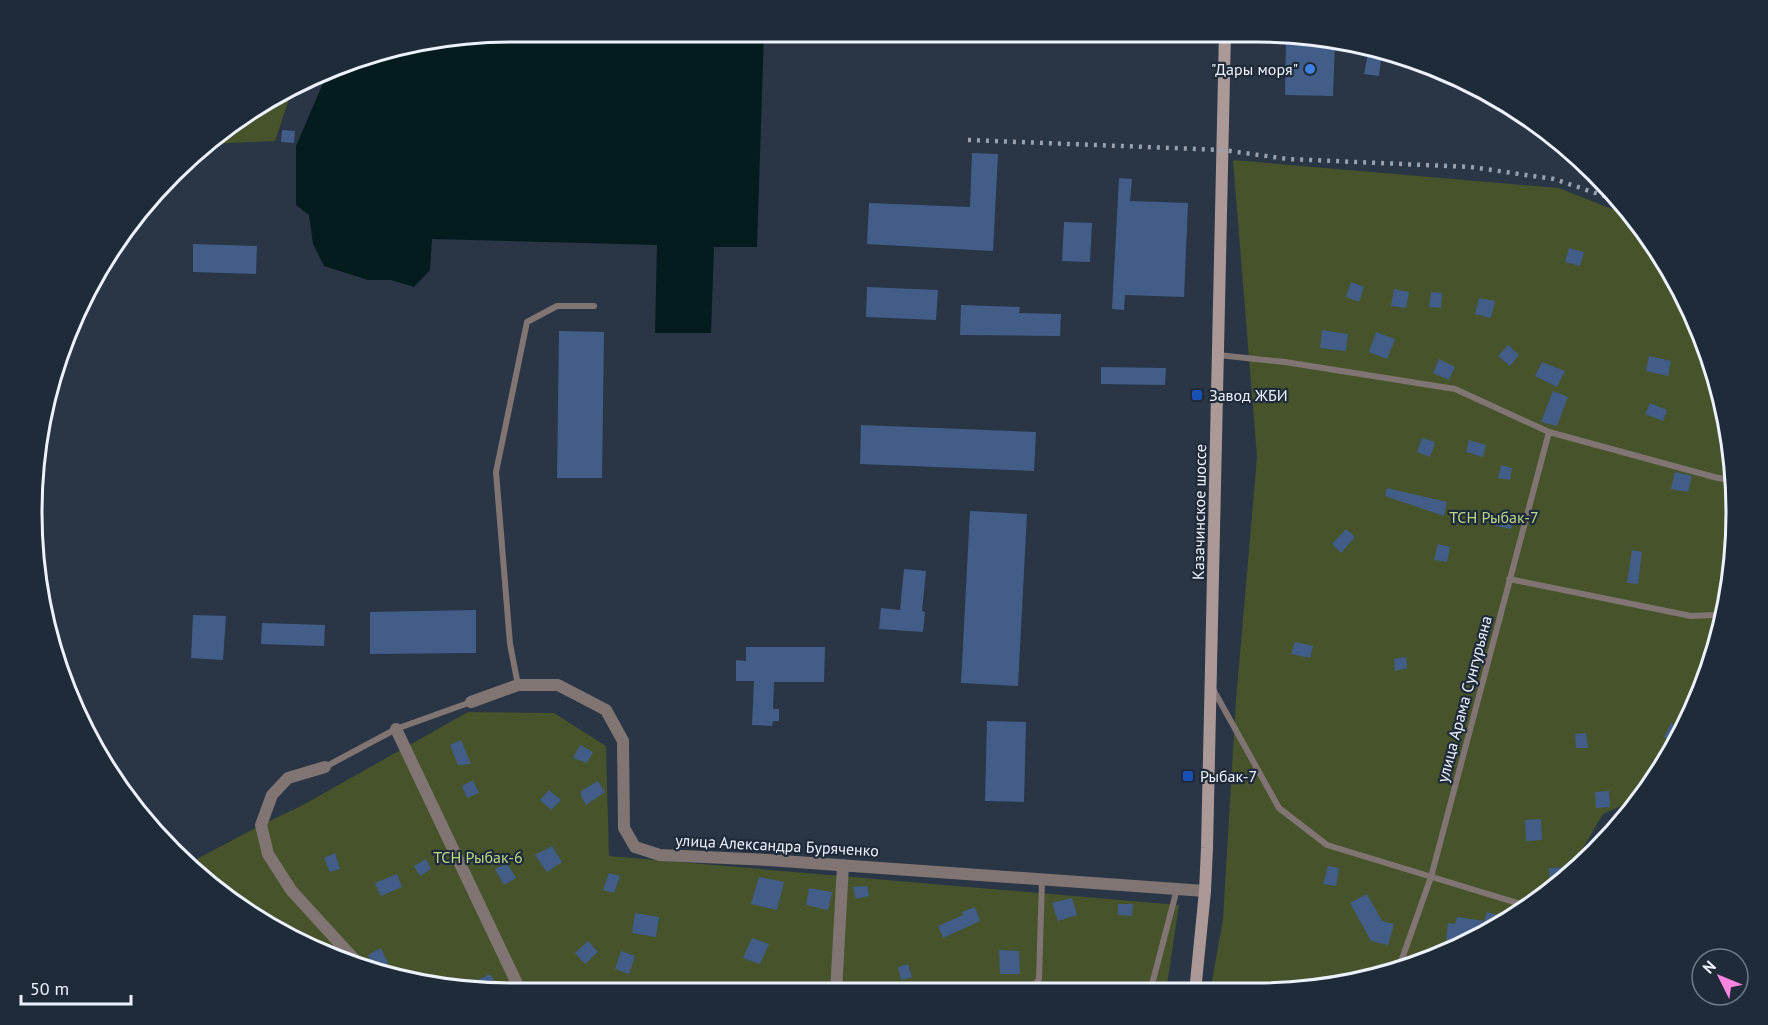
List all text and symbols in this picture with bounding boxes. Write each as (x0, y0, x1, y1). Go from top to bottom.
place label: "Дары моря" (1211, 59, 1298, 79)
marker: "Дары моря" (1303, 62, 1317, 76)
place label: Завод ЖБИ (1209, 385, 1288, 405)
marker: Завод ЖБИ (1190, 388, 1204, 402)
street label: Казачинское шоссе (1188, 444, 1210, 580)
park label: ТСН Рыбак-7 (1449, 507, 1539, 527)
street label: улица Арама Сунгурьяна (1432, 613, 1496, 785)
place label: Рыбак-7 (1200, 766, 1257, 786)
marker: Рыбак-7 (1181, 769, 1195, 783)
street label: улица Александра Буряченко (675, 830, 879, 860)
park label: ТСН Рыбак-6 (433, 847, 523, 867)
north arrow (1690, 947, 1750, 1007)
text: N (1698, 956, 1720, 977)
scale bar (21, 968, 130, 1006)
text: 50 m (30, 977, 69, 1000)

